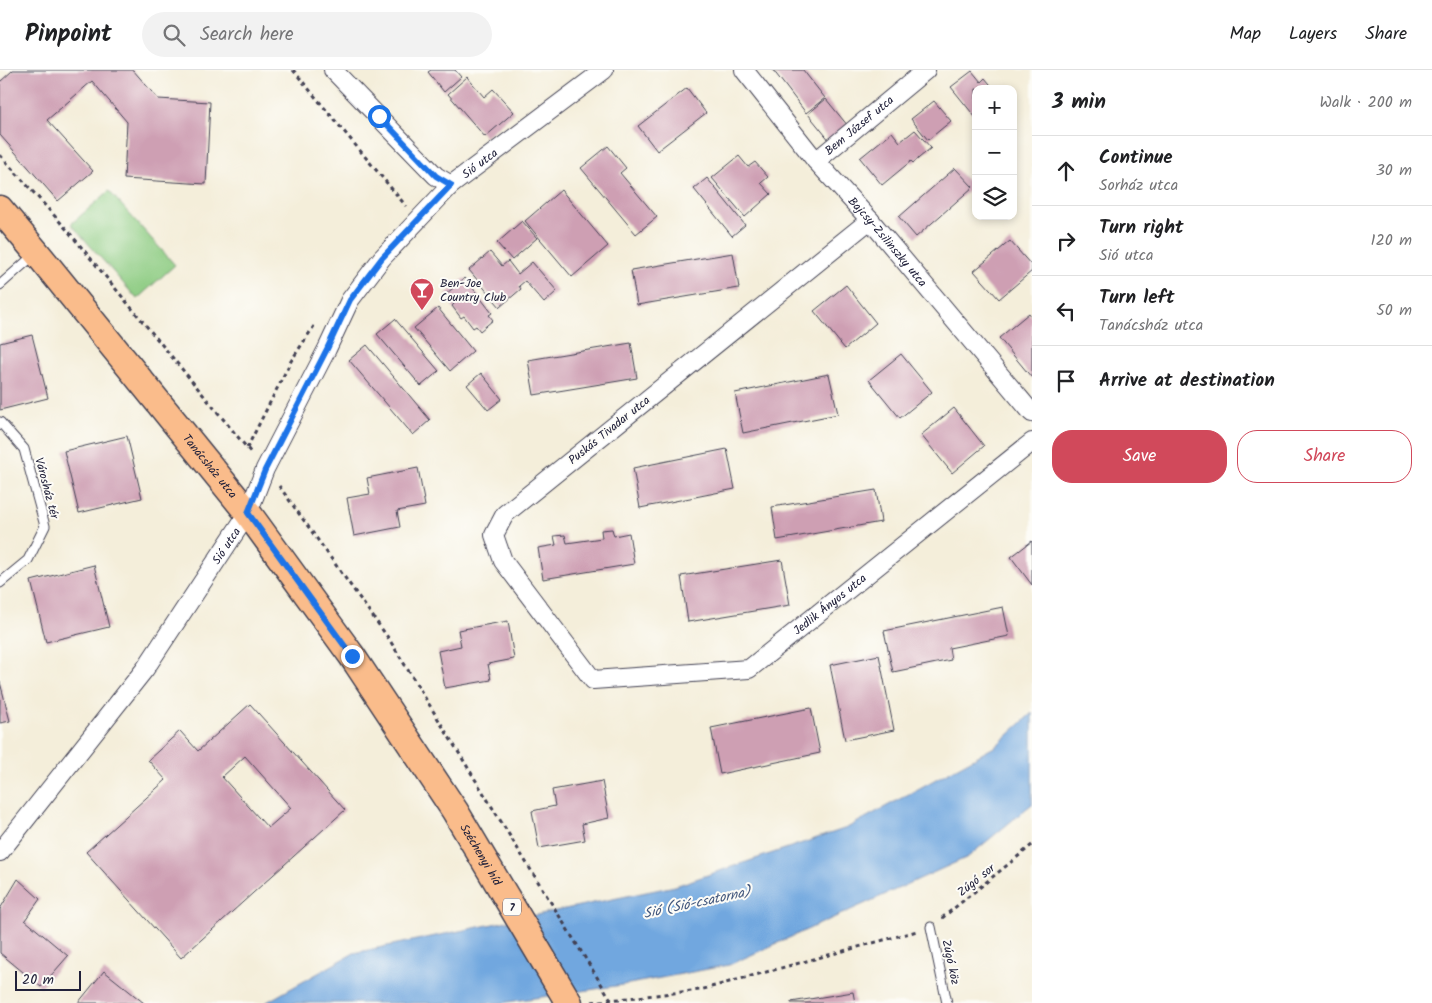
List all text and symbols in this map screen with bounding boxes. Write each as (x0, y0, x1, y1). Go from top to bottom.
search box (142, 12, 492, 57)
text: Pinpoint (25, 15, 112, 54)
text: Search here (200, 20, 294, 50)
text: Map (1230, 20, 1261, 49)
text: Layers (1289, 20, 1337, 49)
text: Share (1365, 20, 1407, 49)
icon: search (160, 21, 188, 49)
map controls (972, 85, 1017, 220)
button: + (972, 85, 1017, 130)
text: 3 min (1052, 86, 1106, 119)
text: Walk · 200 m (1319, 90, 1412, 115)
street label: Bem József utca (821, 91, 899, 160)
route start (368, 105, 391, 128)
button: − (972, 130, 1017, 175)
text: Continue (1099, 143, 1172, 173)
street label: Sió utca (458, 144, 502, 184)
icon: ahead (1052, 157, 1080, 185)
text: 30 m (1376, 158, 1412, 183)
text: Sorház utca (1099, 173, 1178, 198)
button: layers (972, 175, 1017, 220)
street label: Bajcsy-Zsilinszky utca (843, 193, 932, 292)
text: Turn right (1099, 213, 1184, 243)
icon: right (1052, 227, 1080, 255)
text: 120 m (1371, 228, 1412, 253)
text: Sió utca (1099, 243, 1153, 268)
place label: Ben-Joe Country Club (440, 274, 507, 307)
bar icon: Ben-Joe Country Club (409, 277, 435, 311)
text: Turn left (1099, 283, 1174, 313)
icon: left (1052, 297, 1080, 325)
text: 50 m (1376, 298, 1412, 323)
text: Tanácsház utca (1099, 313, 1203, 338)
text: Arrive at destination (1099, 366, 1275, 396)
icon: arrive (1052, 367, 1080, 395)
street label: Puskás Tivadar utca (564, 391, 655, 469)
street label: Tanácsház utca (178, 430, 242, 503)
button: Save (1052, 430, 1227, 483)
button: Share (1237, 430, 1412, 483)
street label: Városház tér (29, 455, 64, 522)
street label: Sió utca (208, 524, 246, 568)
street label: Jedlik Ányos utca (789, 569, 871, 640)
route end (341, 645, 364, 668)
street label: Széchenyi híd (455, 820, 507, 890)
street label: Zúgó sor (953, 859, 1000, 902)
water label: Sió (Sió-csatorna) (641, 880, 755, 925)
road number: 7 (503, 899, 521, 916)
street label: Zúgó köz (936, 938, 965, 986)
scale bar (15, 968, 81, 991)
text: 20 m (22, 969, 54, 991)

